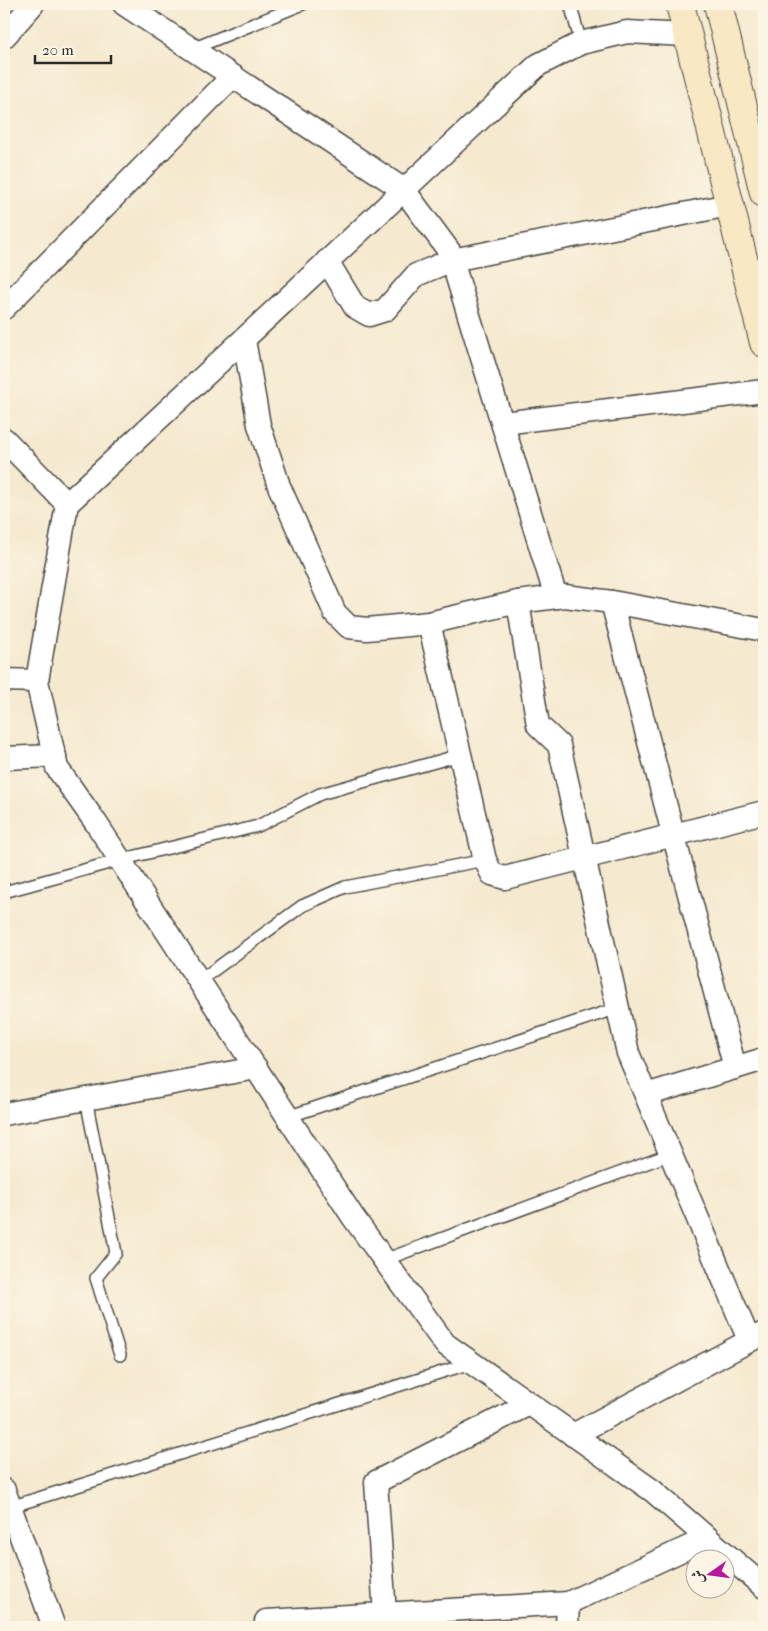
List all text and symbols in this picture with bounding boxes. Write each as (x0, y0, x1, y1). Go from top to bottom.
scale bar (35, 32, 111, 64)
text: 20 m (42, 41, 74, 59)
north arrow (686, 1548, 736, 1598)
text: ش (688, 1568, 708, 1586)

